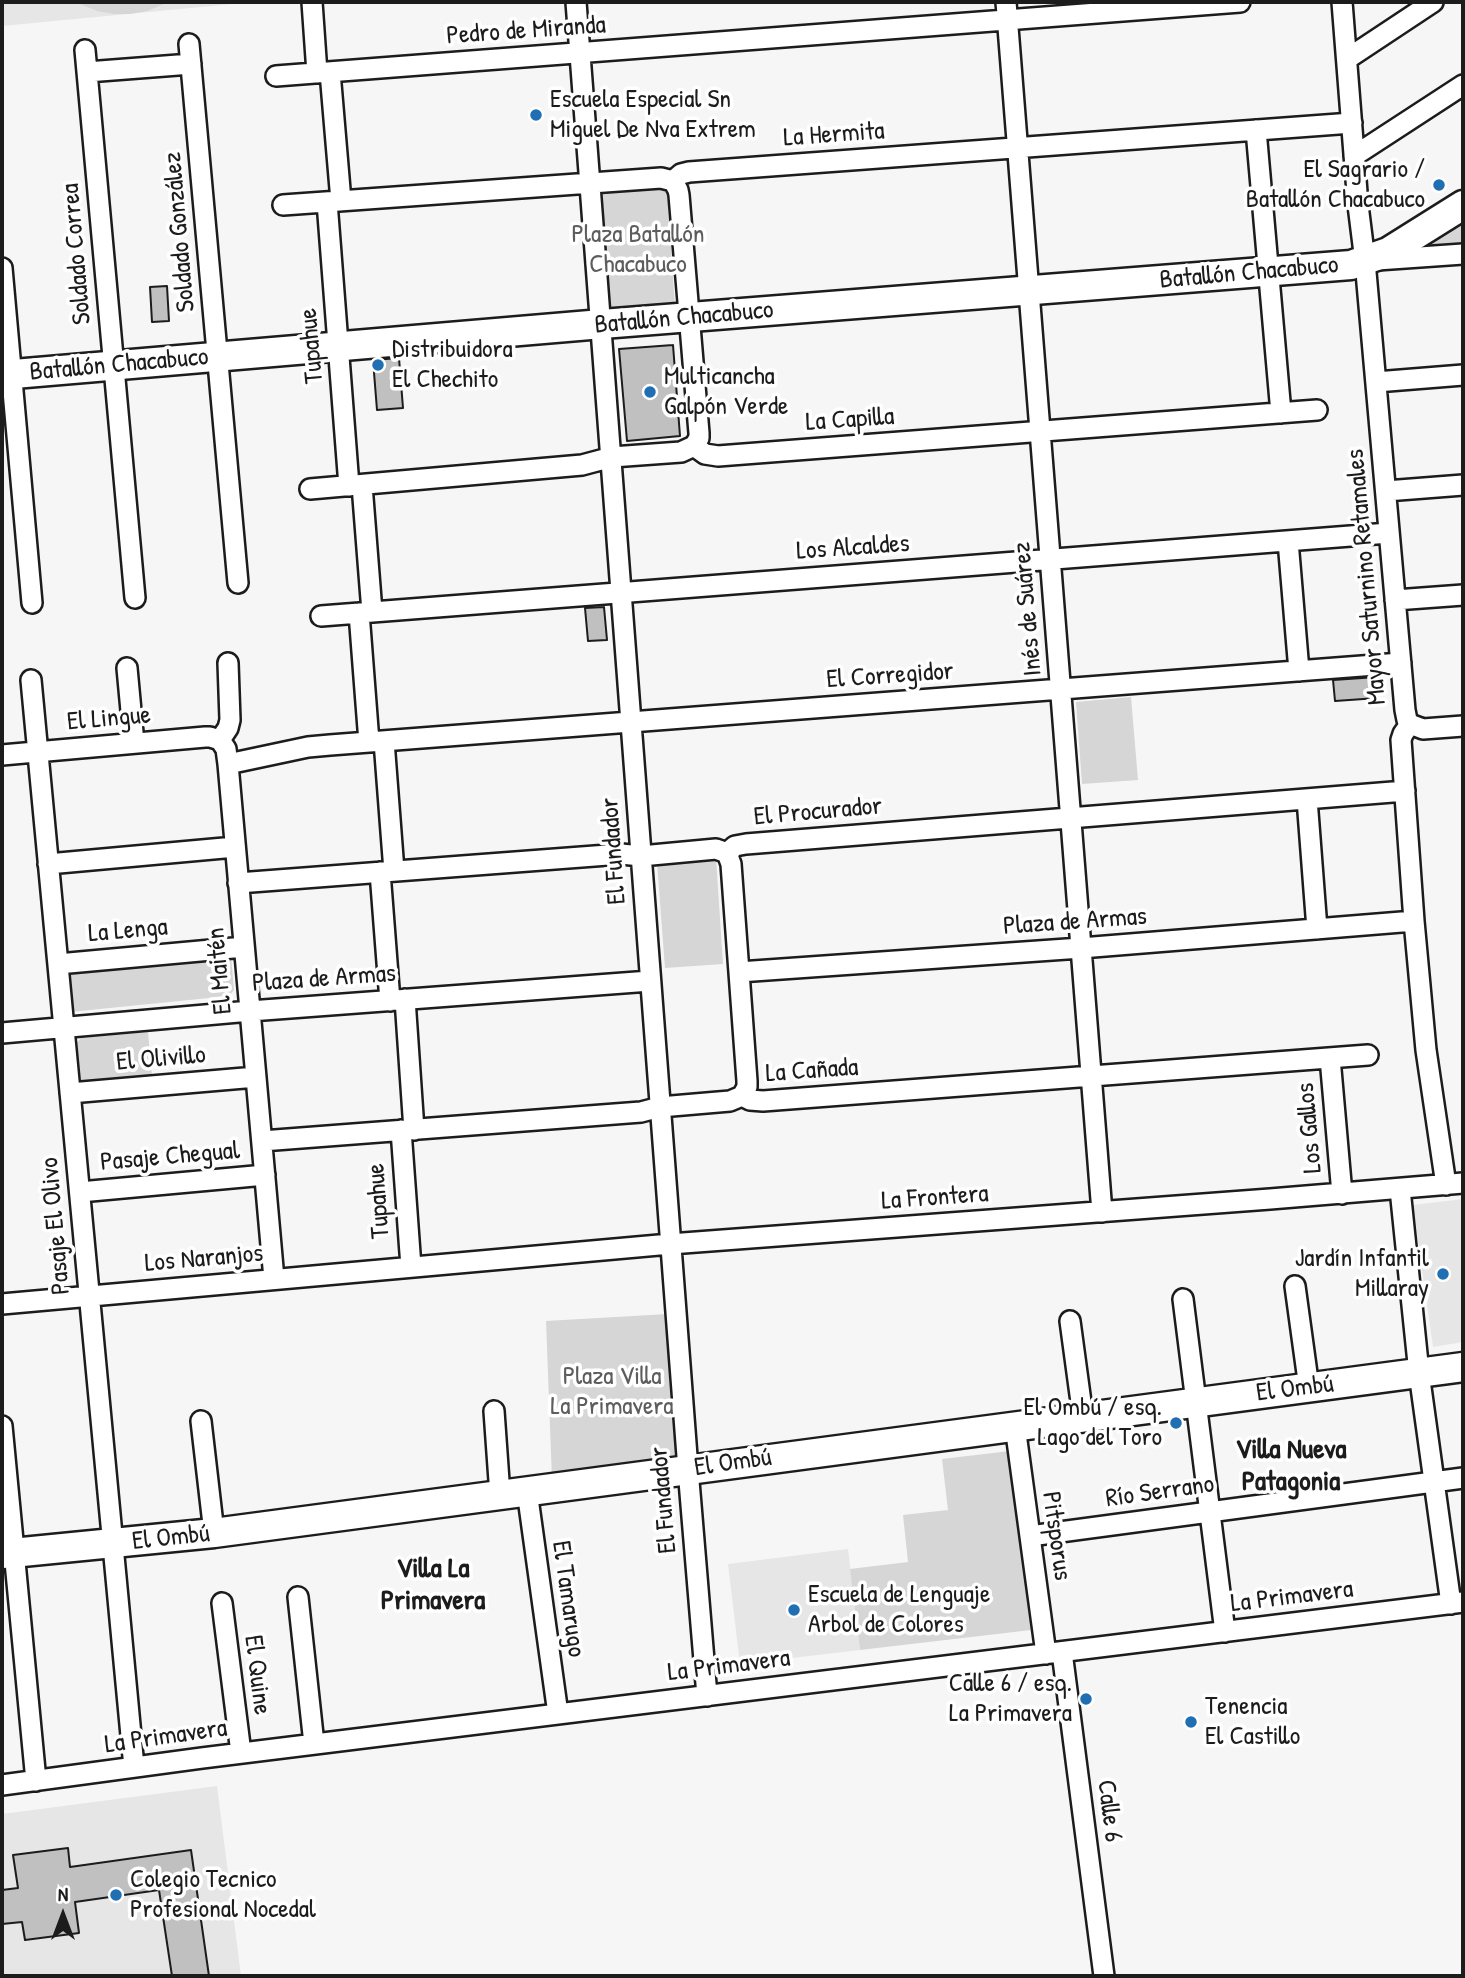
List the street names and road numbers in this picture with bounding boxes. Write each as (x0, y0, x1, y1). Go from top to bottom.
street label: Pedro de Miranda (445, 10, 607, 52)
street label: La Hermita (783, 116, 885, 154)
street label: Soldado González (157, 151, 203, 313)
street label: Soldado Correa (55, 182, 99, 326)
street label: Batallón Chacabuco (1158, 250, 1340, 296)
street label: Batallón Chacabuco (593, 295, 775, 341)
street label: Tupahue (293, 307, 331, 385)
street label: Batallón Chacabuco (28, 342, 210, 388)
street label: La Capilla (805, 401, 895, 439)
street label: Mayor Saturnino Retamales (1340, 448, 1394, 706)
street label: Los Alcaldes (795, 528, 911, 568)
street label: Inés de Suárez (1007, 541, 1049, 677)
street label: El Corregidor (825, 656, 955, 696)
street label: El Lingue (66, 700, 152, 738)
street label: El Procurador (753, 791, 883, 833)
street label: El Fundador (595, 796, 633, 906)
street label: Plaza de Armas (1002, 901, 1148, 943)
street label: La Lenga (87, 912, 169, 950)
street label: El Maitén (201, 926, 239, 1016)
street label: Plaza de Armas (251, 958, 397, 1000)
street label: El Olivillo (115, 1040, 207, 1078)
street label: La Cañada (765, 1052, 859, 1090)
street label: Los Gallos (1291, 1082, 1329, 1174)
street label: Pasaje Chegual (99, 1135, 241, 1179)
street label: Pasaje El Olivo (34, 1156, 78, 1296)
street label: Tupahue (361, 1162, 397, 1240)
street label: La Frontera (880, 1179, 990, 1217)
street label: Los Naranjos (144, 1238, 264, 1280)
street label: El Ombú (1255, 1369, 1335, 1409)
street label: El Ombú (692, 1442, 774, 1484)
street label: El Fundador (644, 1445, 684, 1555)
street label: Río Serrano (1104, 1469, 1216, 1515)
street label: Pitsporus (1034, 1490, 1078, 1582)
street label: El Ombú (131, 1518, 211, 1558)
street label: El Tamarugo (544, 1539, 592, 1659)
street label: La Primavera (1229, 1574, 1355, 1620)
street label: El Quine (237, 1634, 277, 1716)
street label: La Primavera (666, 1643, 792, 1689)
street label: La Primavera (103, 1713, 229, 1761)
street label: Calle 6 (1090, 1778, 1128, 1844)

